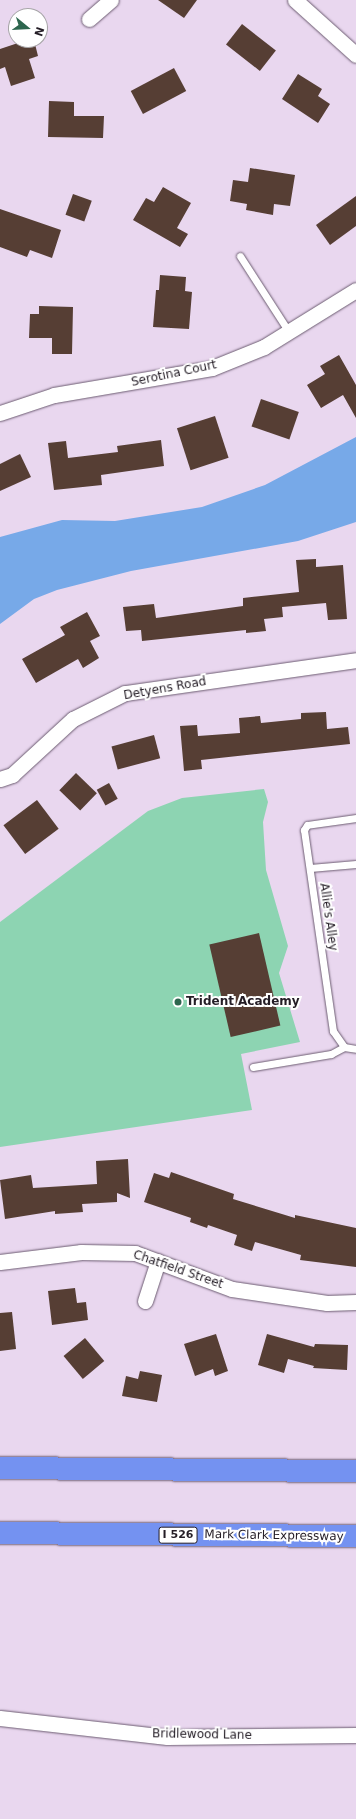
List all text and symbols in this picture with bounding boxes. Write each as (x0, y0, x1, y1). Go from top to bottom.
north arrow (8, 8, 48, 48)
text: N (31, 25, 47, 38)
street label: Serotina Court (130, 358, 218, 390)
street label: Detyens Road (123, 675, 207, 703)
street label: Allie's Alley (316, 882, 340, 952)
place label: Trident Academy (186, 995, 300, 1009)
marker: Trident Academy (173, 997, 183, 1007)
street label: Chatfield Street (131, 1248, 225, 1292)
road number: I 526 (158, 1526, 198, 1544)
street label: Mark Clark Expressway (204, 1528, 344, 1544)
street label: Bridlewood Lane (152, 1727, 252, 1743)

